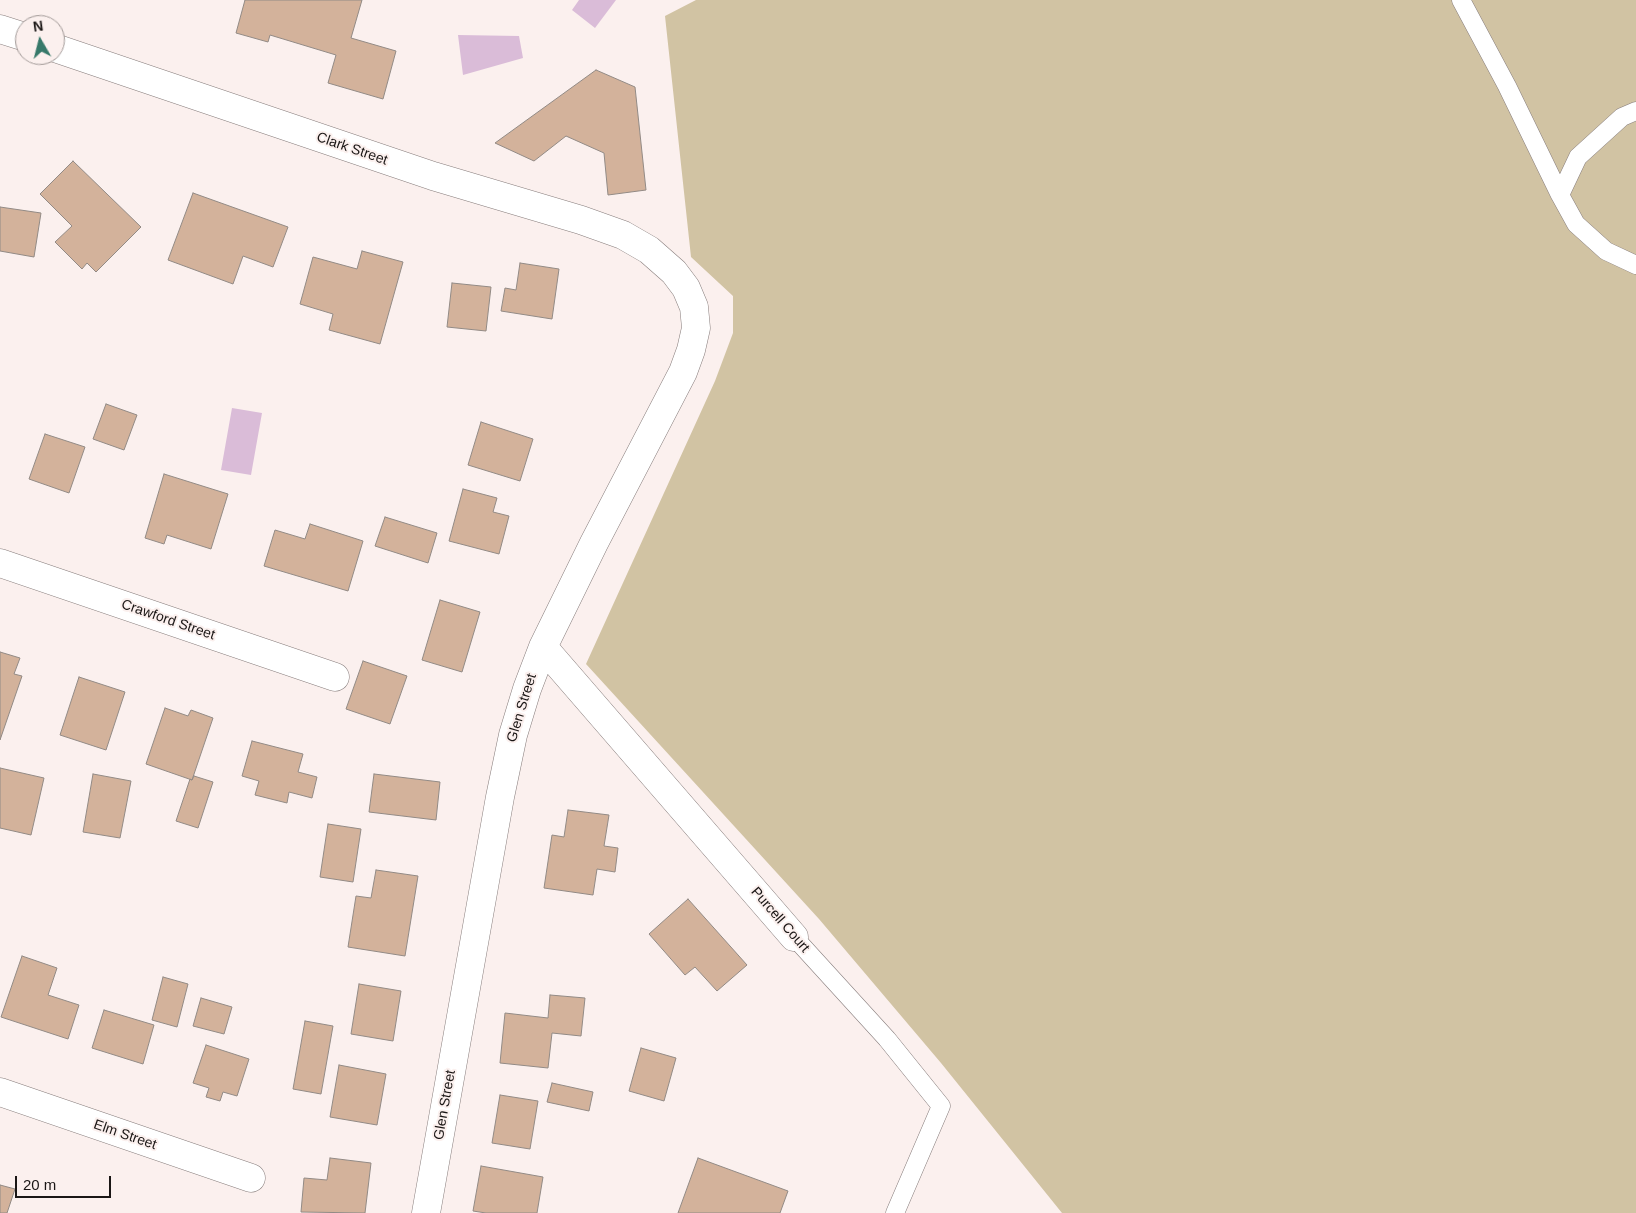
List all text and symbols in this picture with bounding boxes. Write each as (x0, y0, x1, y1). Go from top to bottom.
north arrow (15, 15, 65, 65)
text: N (32, 18, 44, 35)
street label: Clark Street (314, 129, 390, 169)
street label: Crawford Street (119, 596, 217, 644)
street label: Glen Street (504, 672, 540, 744)
street label: Purcell Court (747, 884, 813, 956)
street label: Glen Street (431, 1069, 459, 1141)
street label: Elm Street (91, 1116, 159, 1154)
scale bar (18, 1166, 114, 1198)
text: 20 m (23, 1176, 56, 1193)

